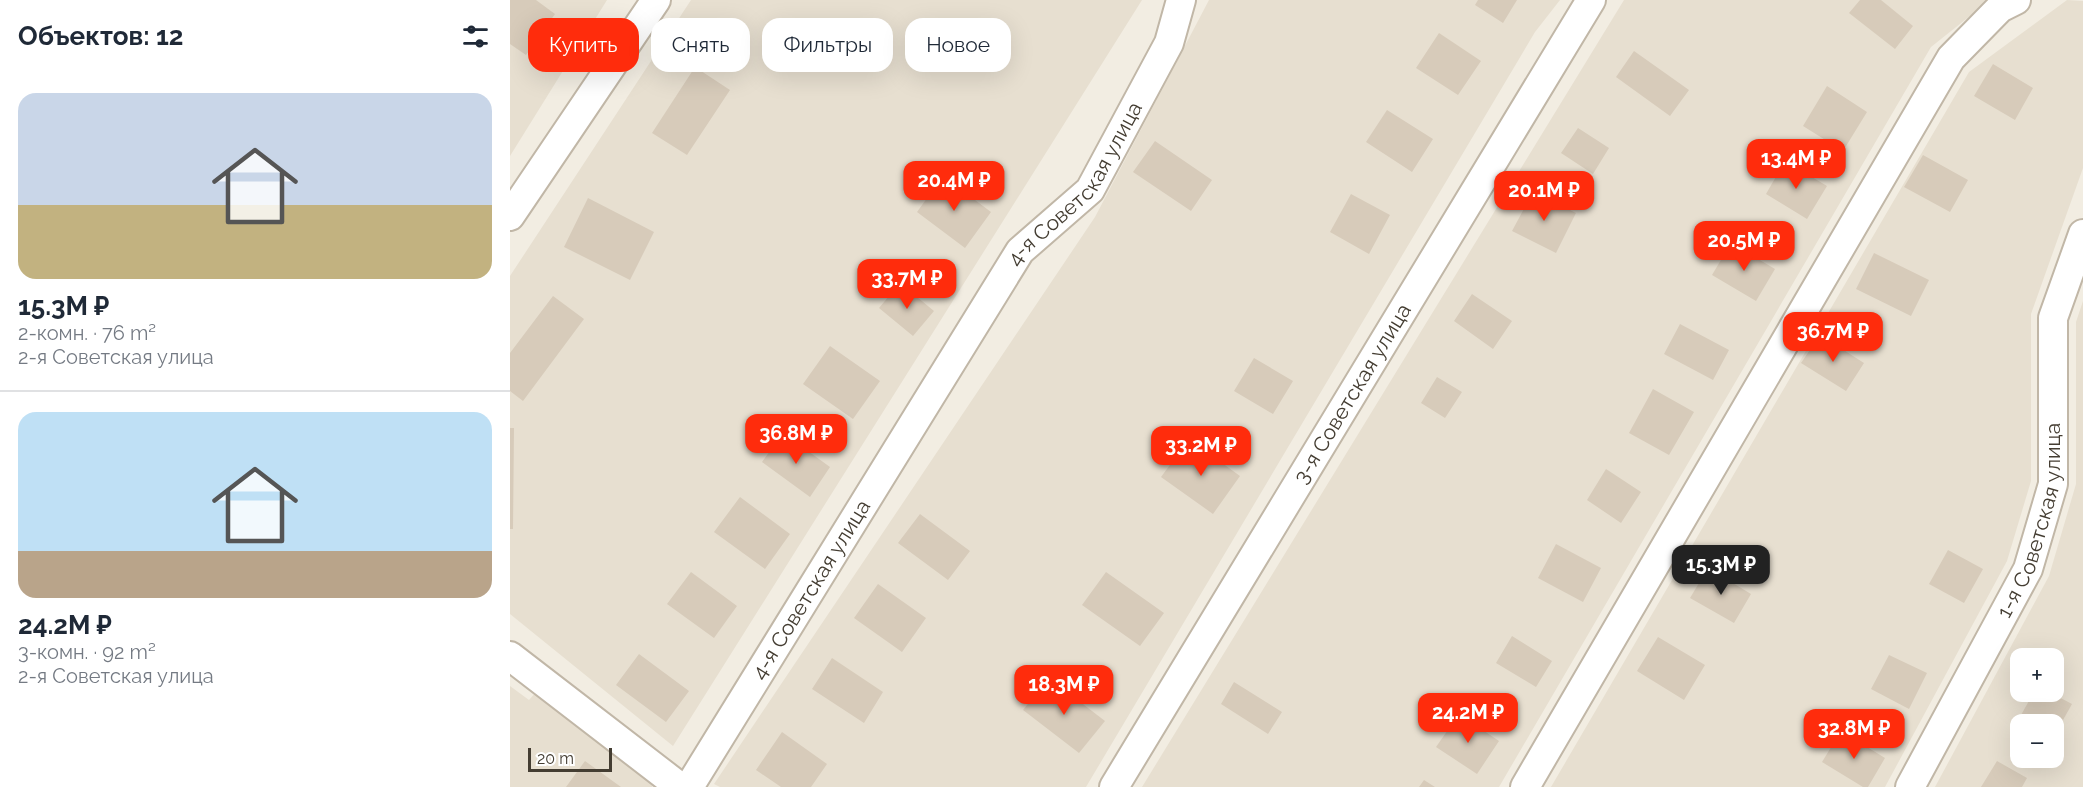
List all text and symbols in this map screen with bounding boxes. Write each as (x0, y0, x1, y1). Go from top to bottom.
chip: Купить (528, 18, 639, 72)
chip: Снять (651, 18, 750, 72)
chip: Фильтры (762, 18, 893, 72)
chip: Новое (905, 18, 1011, 72)
icon: filters (459, 20, 492, 53)
text: Объектов: 12 (18, 21, 184, 51)
street label: 4-я Советская улица (1001, 97, 1147, 270)
icon: home (201, 132, 309, 240)
pin: 13.4M ₽ (1741, 139, 1851, 190)
text: 13.4M ₽ (1761, 146, 1831, 170)
pin: 20.4M ₽ (899, 161, 1009, 212)
text: 20.4M ₽ (917, 168, 991, 192)
pin: 20.1M ₽ (1489, 171, 1599, 222)
text: 20.1M ₽ (1508, 178, 1580, 202)
pin: 20.5M ₽ (1689, 221, 1799, 272)
text: 20.5M ₽ (1708, 228, 1780, 252)
pin: 33.7M ₽ (852, 259, 962, 310)
text: 33.7M ₽ (871, 266, 943, 290)
text: 15.3M ₽ (18, 291, 109, 321)
street label: 3-я Советская улица (1288, 299, 1416, 488)
pin: 36.7M ₽ (1778, 312, 1888, 363)
text: 36.7M ₽ (1797, 319, 1869, 343)
text: 2-комн. · 76 m² (18, 321, 156, 345)
text: 2-я Советская улица (18, 345, 214, 369)
pin: 36.8M ₽ (741, 414, 851, 465)
text: 36.8M ₽ (759, 421, 833, 445)
street label: 1-я Советская улица (1991, 423, 2065, 622)
pin: 33.2M ₽ (1146, 426, 1256, 477)
text: 33.2M ₽ (1165, 433, 1237, 457)
icon: home (201, 451, 309, 559)
street label: 4-я Советская улица (746, 495, 875, 684)
pin: 15.3M ₽ (1666, 545, 1776, 596)
text: 15.3M ₽ (1686, 552, 1756, 576)
text: 24.2M ₽ (18, 610, 112, 640)
text: 3-комн. · 92 m² (18, 640, 156, 664)
map controls (2010, 648, 2064, 768)
button: + (2010, 648, 2064, 702)
text: 2-я Советская улица (18, 664, 214, 688)
pin: 18.3M ₽ (1009, 665, 1119, 716)
text: 18.3M ₽ (1028, 672, 1100, 696)
pin: 24.2M ₽ (1413, 693, 1523, 744)
text: 24.2M ₽ (1432, 700, 1504, 724)
pin: 32.8M ₽ (1799, 709, 1909, 760)
button: − (2010, 714, 2064, 768)
text: 32.8M ₽ (1818, 716, 1890, 740)
scale bar (528, 745, 612, 772)
text: 20 m (537, 749, 574, 768)

